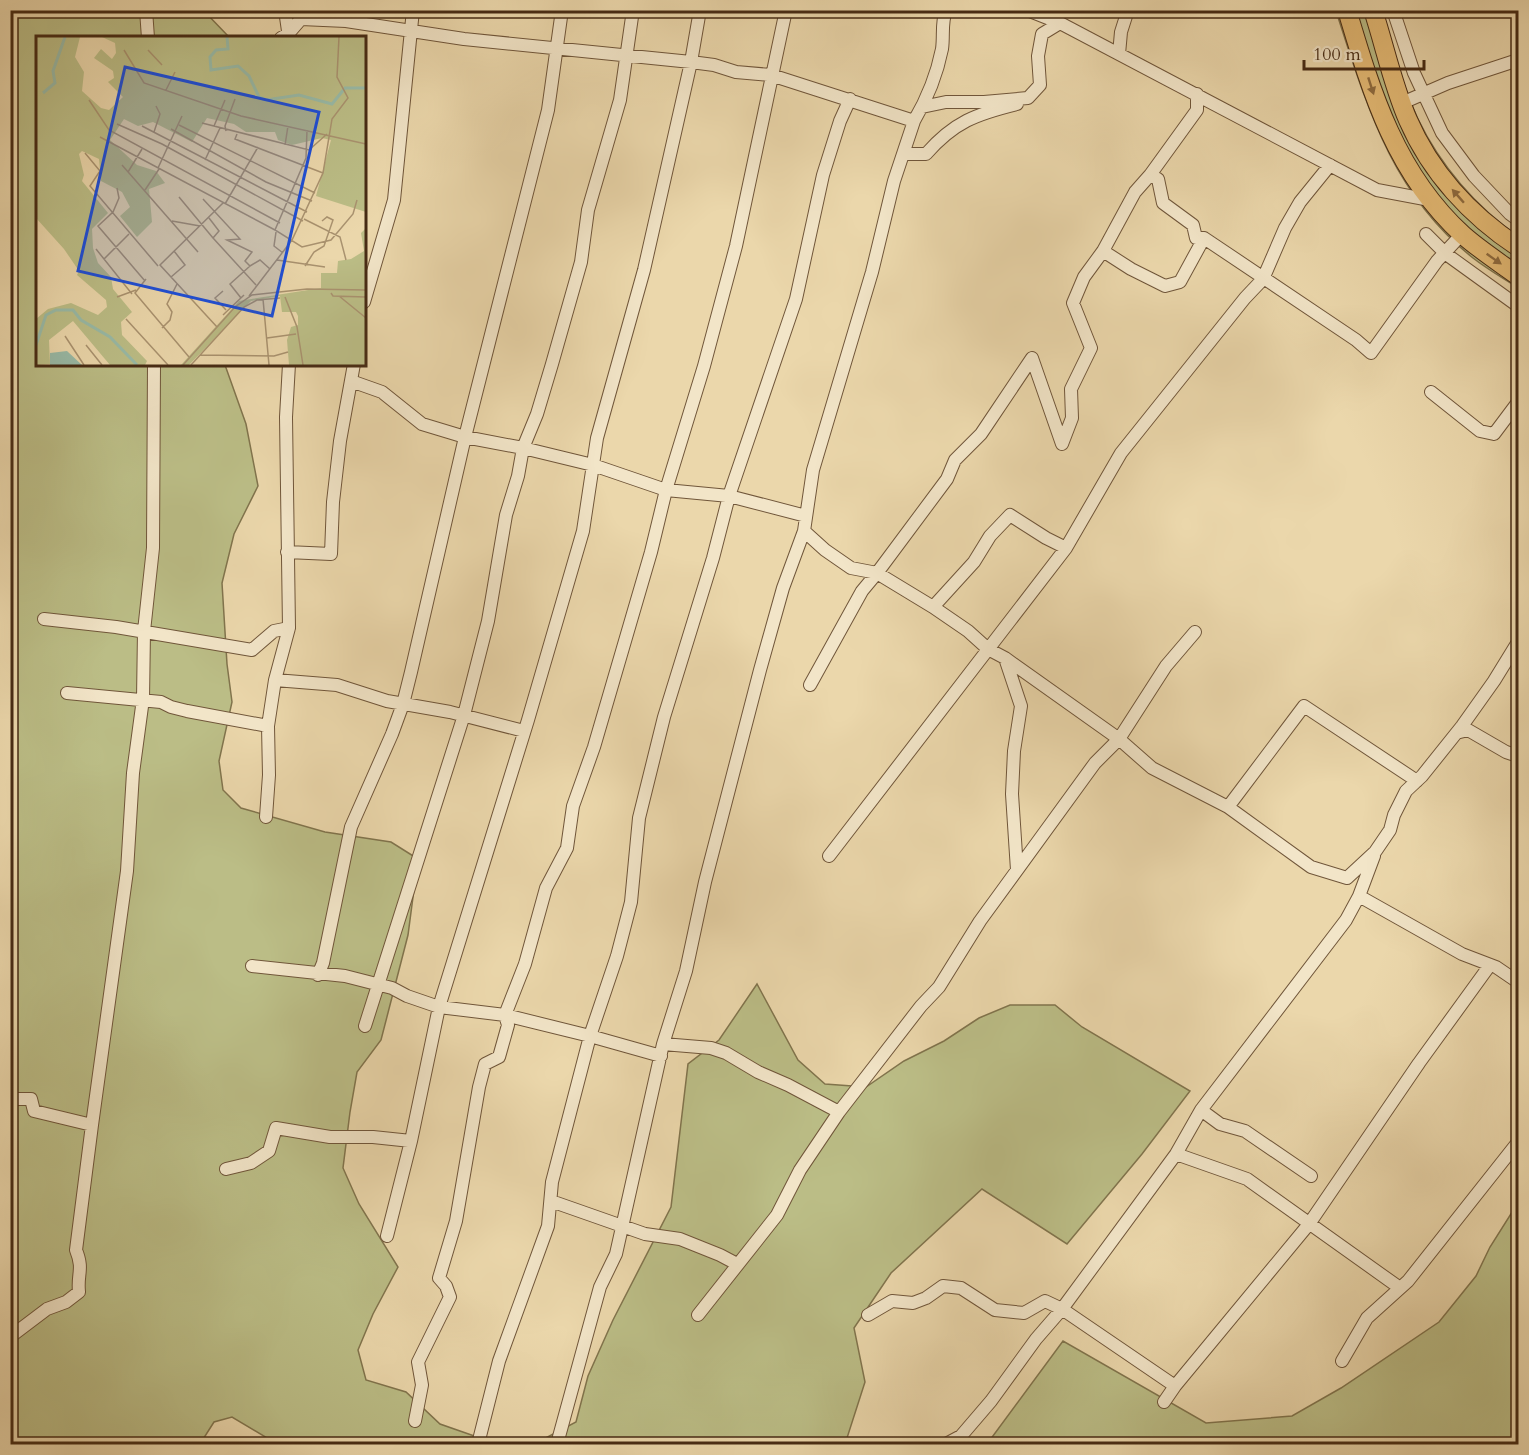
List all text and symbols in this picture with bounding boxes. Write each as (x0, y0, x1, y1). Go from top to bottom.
scale bar (1304, 33, 1424, 71)
inset map (36, 36, 366, 366)
text: 100 m (1313, 42, 1361, 67)
one-way arrow (1367, 77, 1376, 95)
one-way arrow (1452, 189, 1465, 204)
one-way arrow (1486, 253, 1502, 264)

